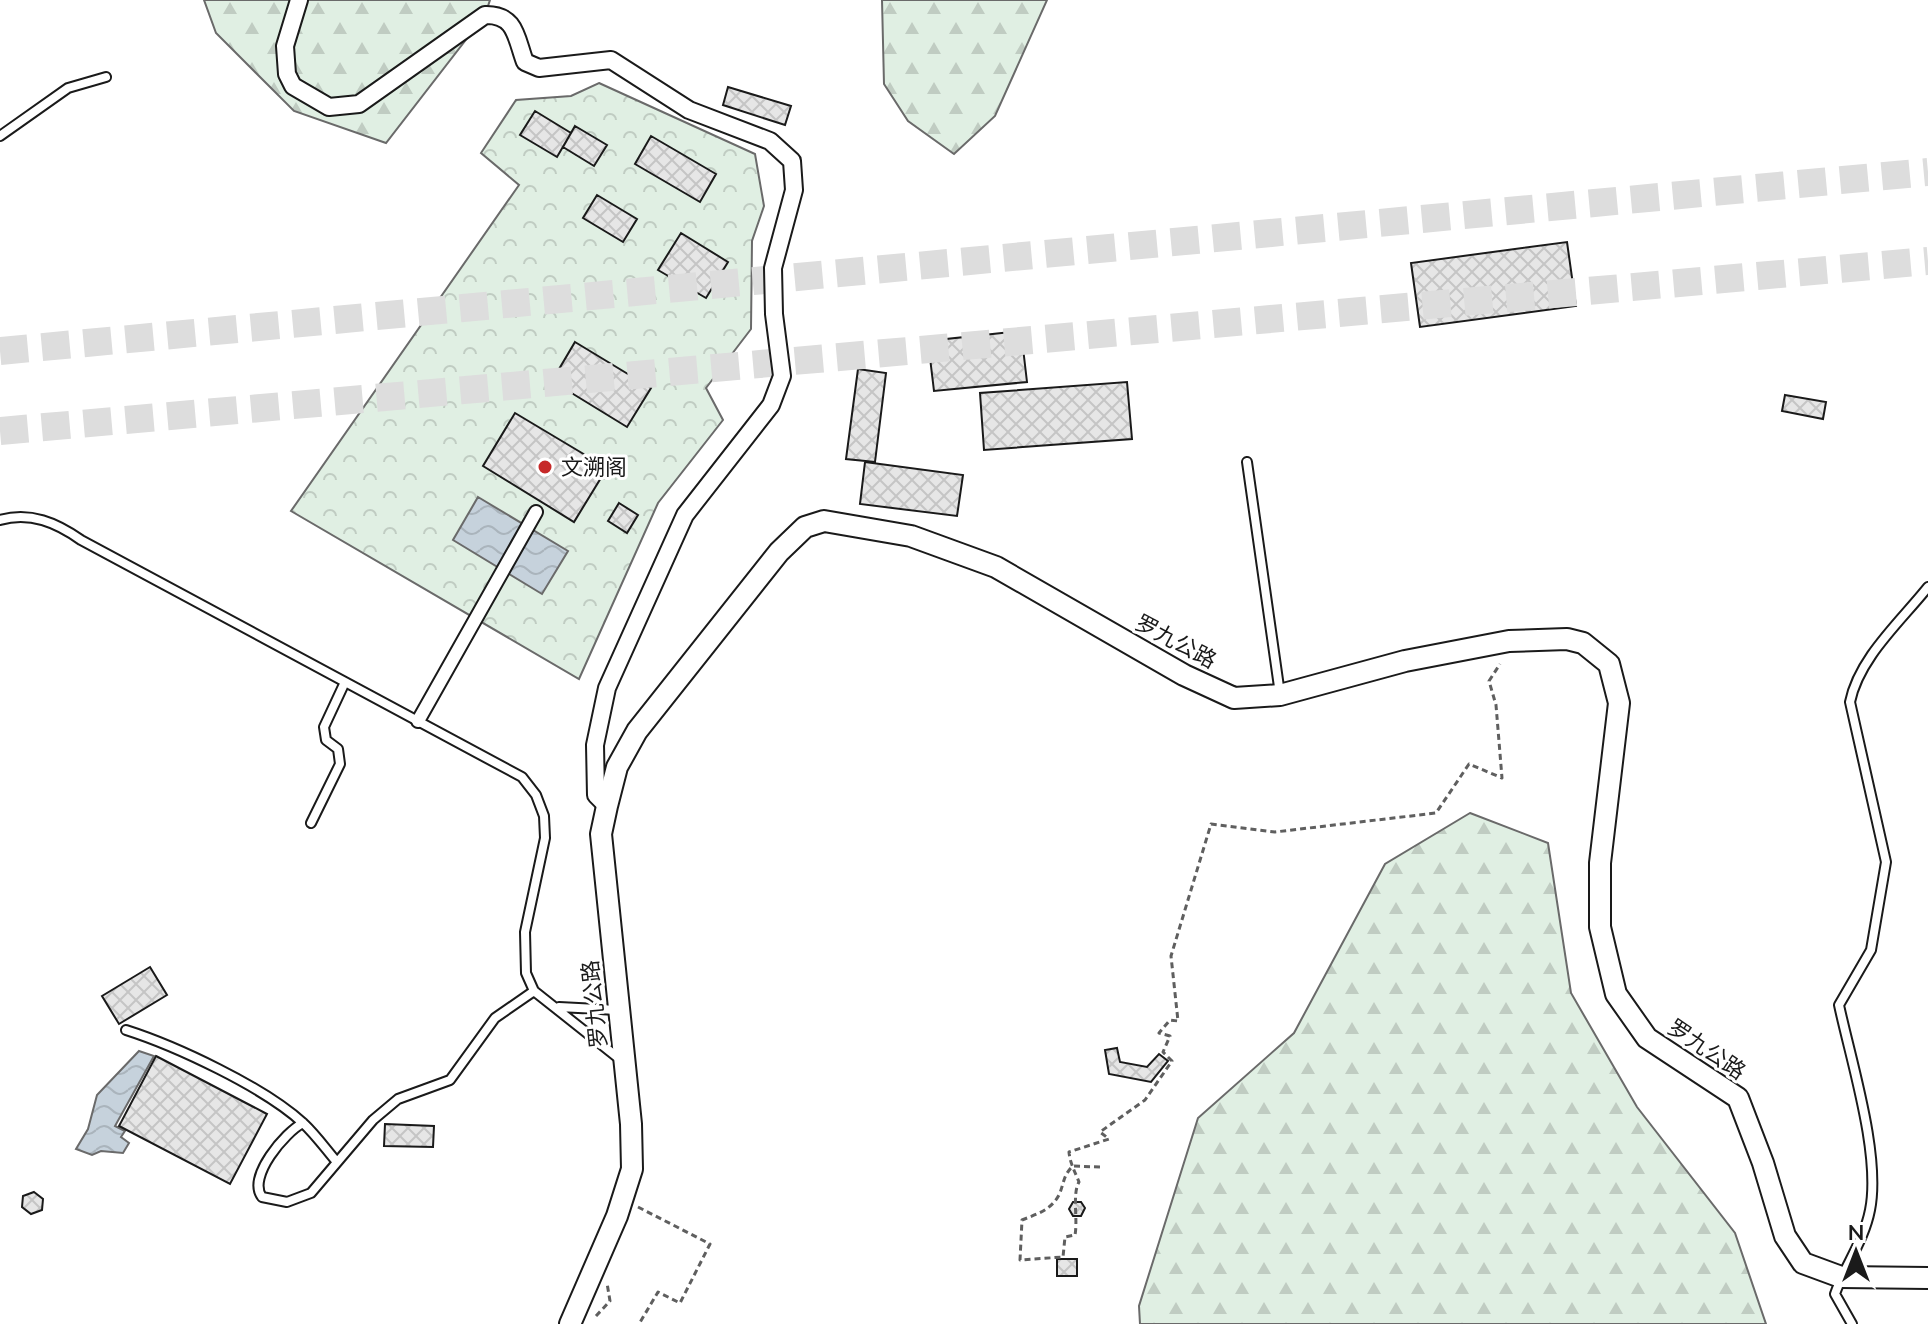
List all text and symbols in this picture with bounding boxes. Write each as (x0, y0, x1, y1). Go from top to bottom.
place label: 文溯阁 (561, 453, 627, 481)
marker: 文溯阁 (536, 458, 554, 476)
street label: 罗九公路 (1131, 608, 1221, 674)
street label: 罗九公路 (575, 959, 613, 1049)
street label: 罗九公路 (1663, 1013, 1751, 1085)
north arrow (1816, 1212, 1896, 1292)
text: N (1848, 1218, 1864, 1246)

